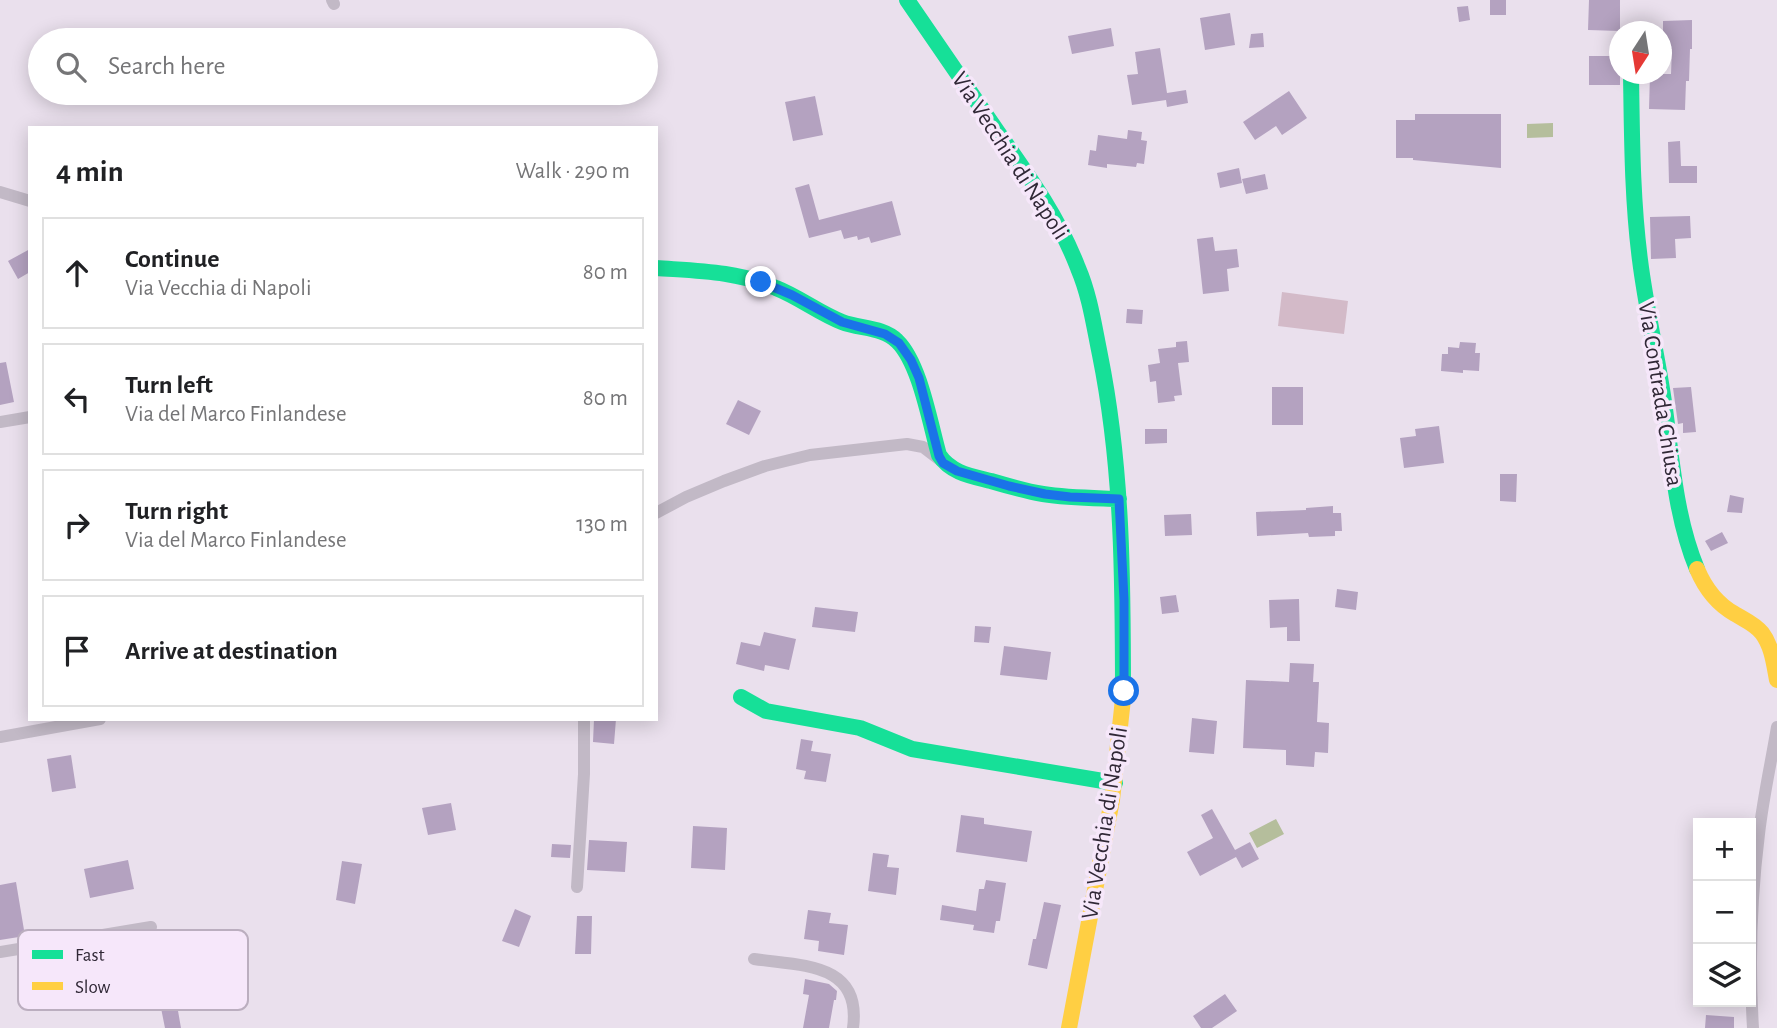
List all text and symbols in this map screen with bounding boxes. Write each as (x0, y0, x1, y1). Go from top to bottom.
north arrow (1609, 21, 1672, 84)
search box (28, 28, 658, 105)
icon: search (52, 48, 90, 86)
text: Search here (108, 53, 226, 79)
street label: Via Vecchia di Napoli (947, 68, 1073, 244)
text: 4 min (56, 157, 124, 187)
text: Walk · 290 m (515, 160, 630, 183)
text: Continue (125, 246, 220, 272)
icon: ahead (58, 254, 96, 292)
text: 80 m (583, 261, 628, 284)
route end (745, 266, 776, 297)
text: Via Vecchia di Napoli (125, 277, 312, 300)
street label: Via Contrada Chiusa (1634, 300, 1686, 488)
text: Turn left (125, 372, 213, 398)
icon: left (58, 380, 96, 418)
text: 80 m (583, 387, 628, 410)
text: Via del Marco Finlandese (125, 403, 347, 426)
text: Turn right (125, 498, 228, 524)
icon: right (58, 506, 96, 544)
text: 130 m (576, 513, 628, 536)
text: Via del Marco Finlandese (125, 529, 347, 552)
icon: arrive (58, 632, 96, 670)
text: Arrive at destination (125, 638, 338, 664)
route start (1108, 675, 1139, 706)
street label: Via Vecchia di Napoli (1078, 725, 1132, 921)
map controls (1693, 818, 1756, 1007)
button: + (1693, 818, 1756, 881)
button: − (1693, 881, 1756, 944)
legend (18, 930, 248, 1010)
button: layers (1693, 944, 1756, 1007)
text: Fast (75, 946, 105, 965)
text: Slow (75, 978, 111, 997)

